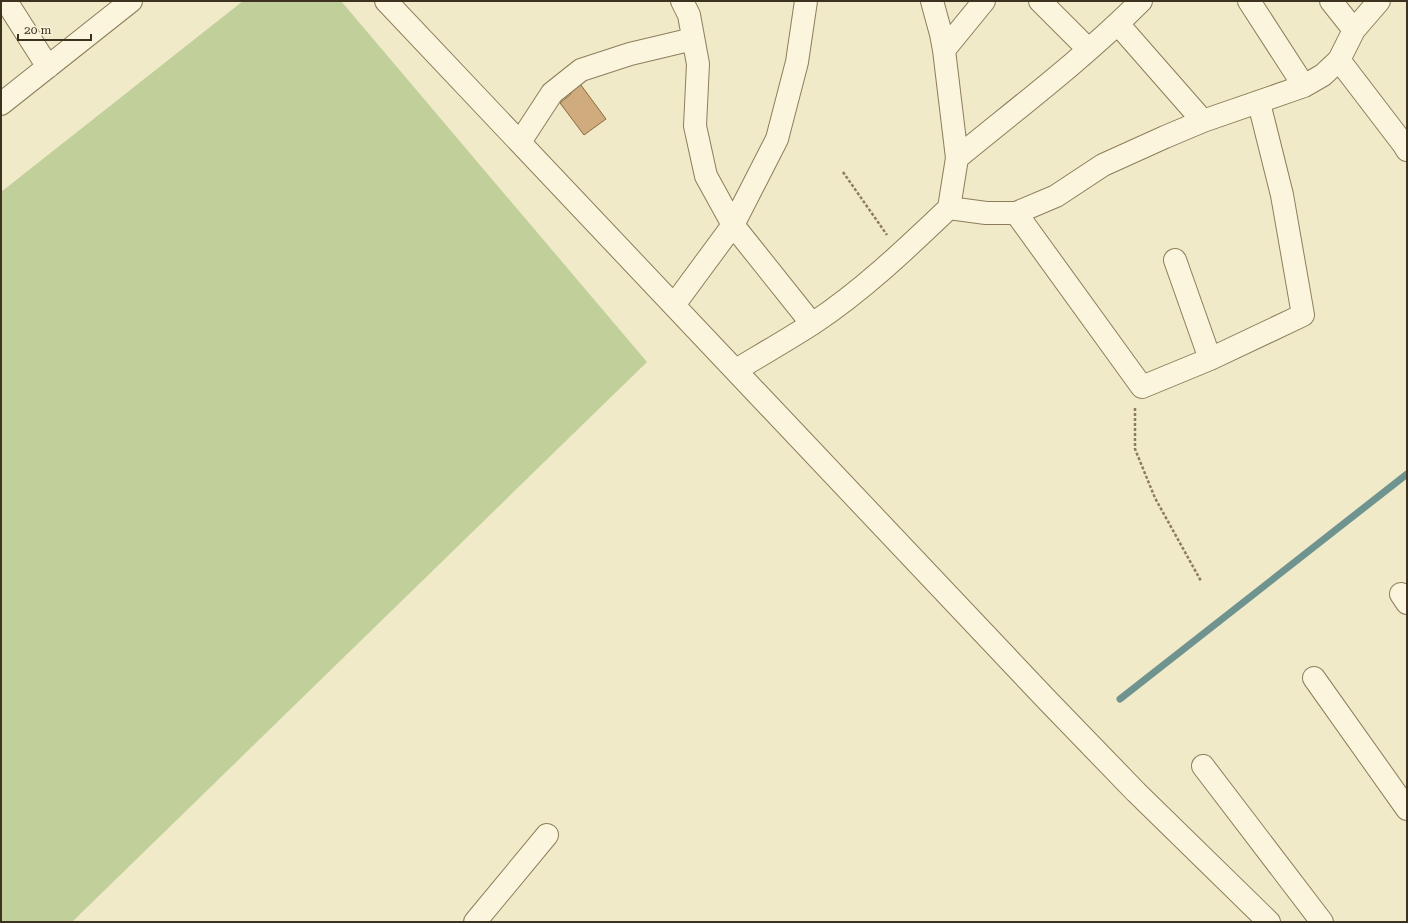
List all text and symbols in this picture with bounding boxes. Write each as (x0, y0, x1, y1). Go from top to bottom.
scale bar (18, 16, 91, 42)
text: 20 m (24, 23, 51, 37)

